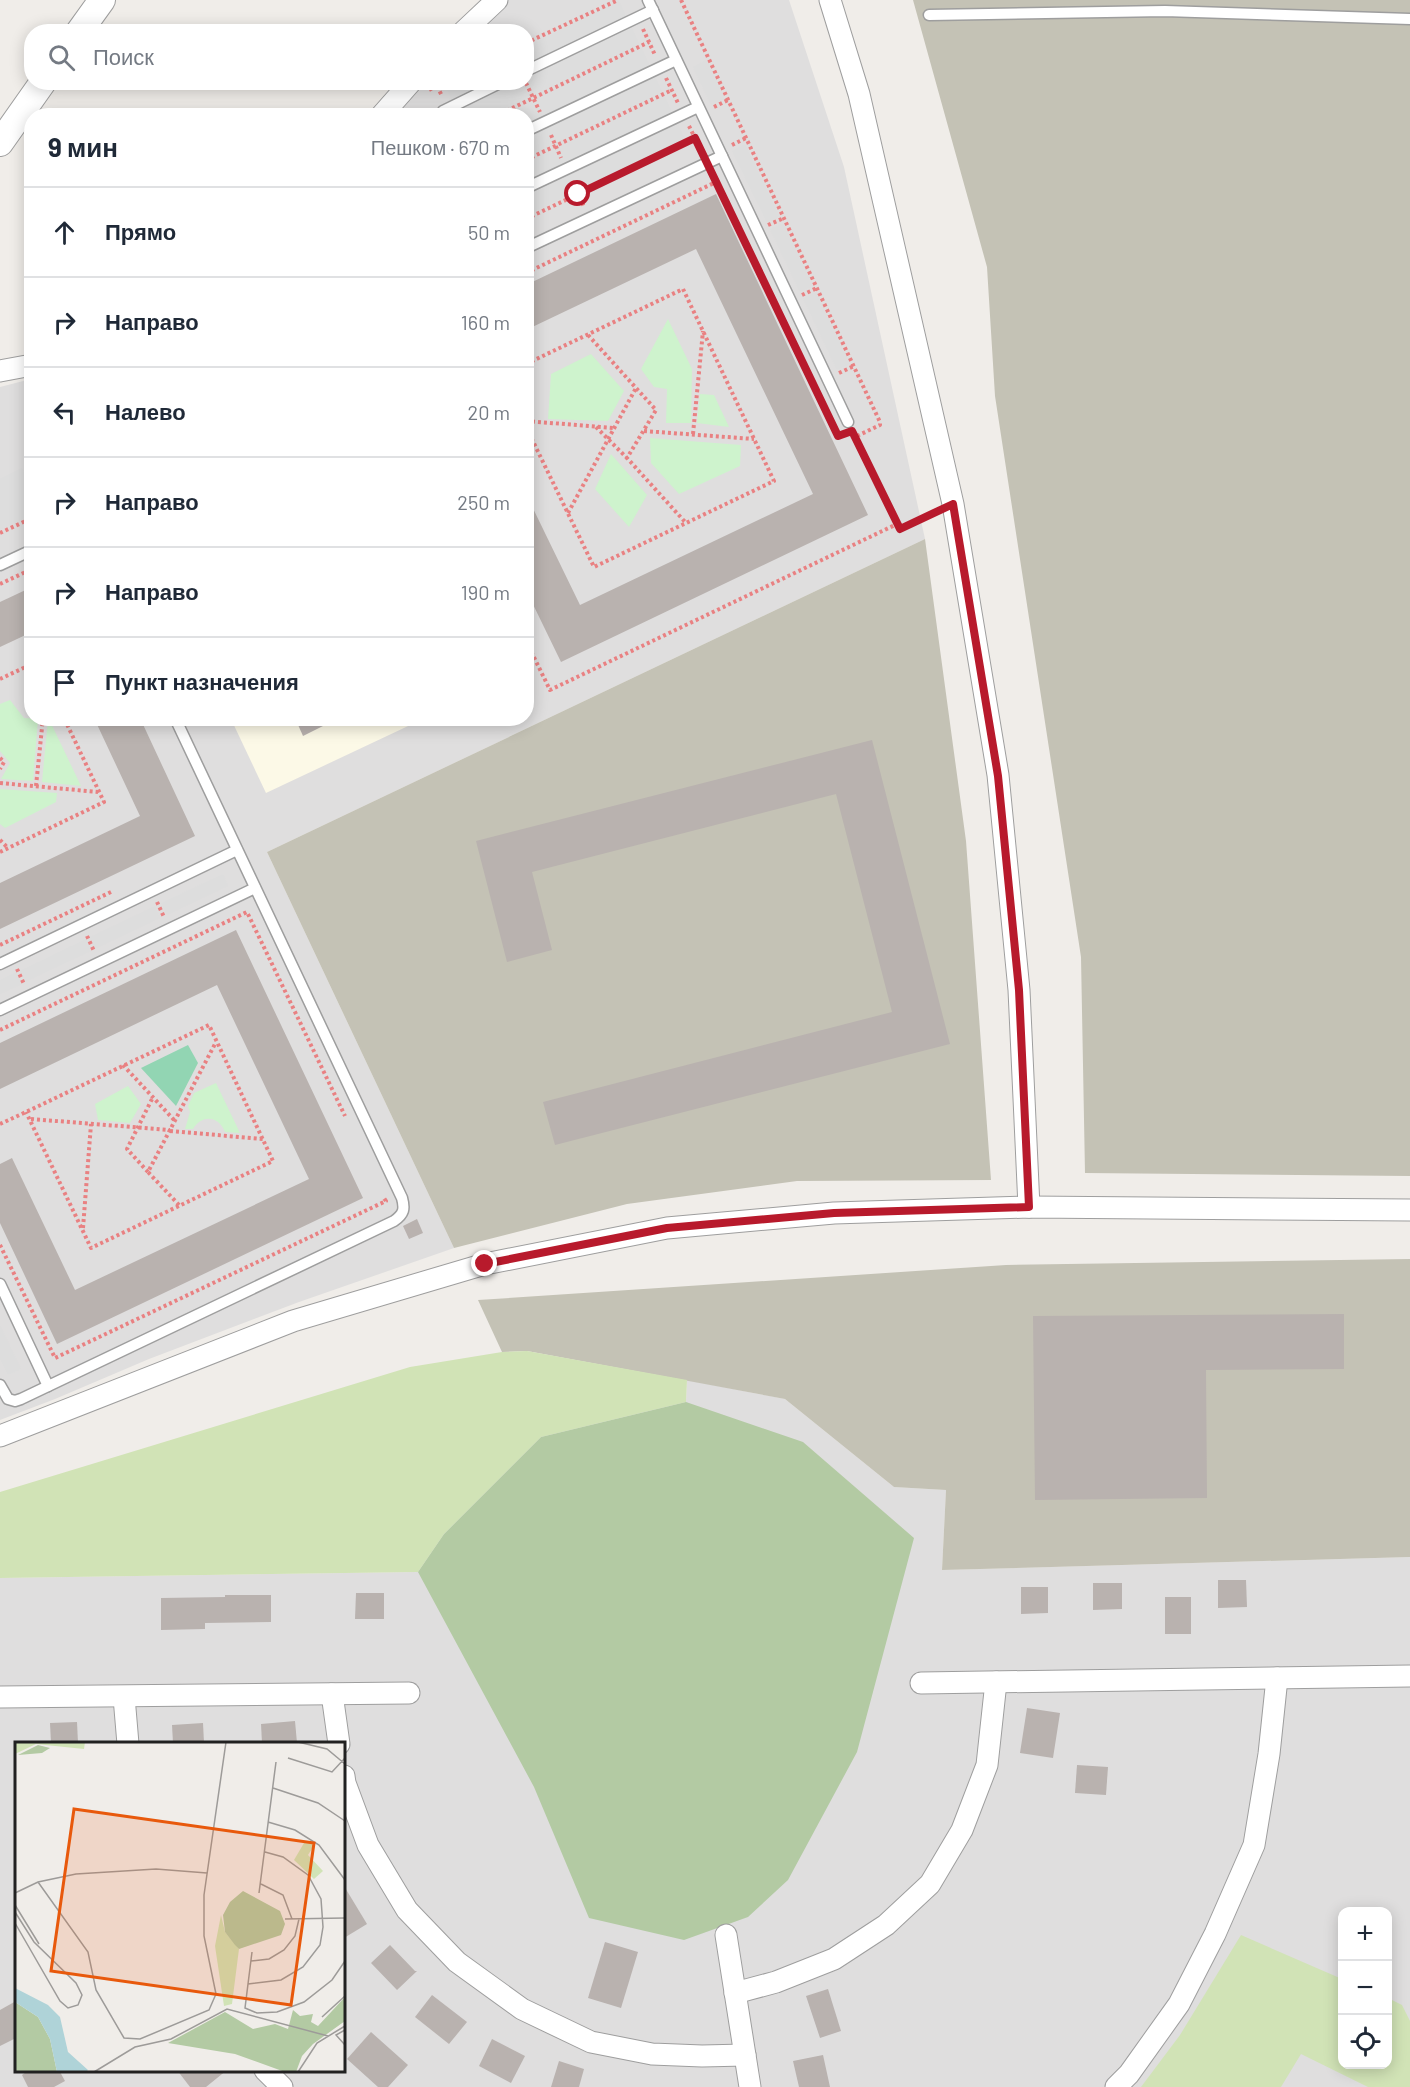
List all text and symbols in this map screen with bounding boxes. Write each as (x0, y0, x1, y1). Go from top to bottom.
search box (24, 24, 534, 90)
icon: search (45, 41, 78, 74)
text: Поиск (93, 43, 154, 69)
text: 9 мин (48, 131, 118, 162)
text: Пешком · 670 m (371, 135, 510, 159)
route start (564, 180, 590, 206)
icon: ahead (48, 216, 81, 249)
text: Прямо (105, 218, 176, 244)
text: 50 m (468, 220, 510, 244)
icon: right (48, 306, 81, 339)
text: Направо (105, 308, 199, 334)
text: 160 m (461, 310, 510, 334)
icon: left (48, 396, 81, 429)
text: Налево (105, 398, 186, 424)
text: 20 m (467, 400, 510, 424)
icon: right (48, 486, 81, 519)
text: Направо (105, 488, 199, 514)
text: 250 m (457, 490, 510, 514)
icon: right (48, 576, 81, 609)
text: Направо (105, 578, 199, 604)
text: 190 m (461, 580, 510, 604)
icon: arrive (48, 666, 81, 699)
text: Пункт назначения (105, 668, 299, 694)
route end (471, 1250, 497, 1276)
inset map (15, 1742, 345, 2072)
map controls (1338, 1907, 1392, 2069)
button: + (1338, 1907, 1392, 1961)
button: − (1338, 1961, 1392, 2015)
button: locate (1338, 2015, 1392, 2069)

